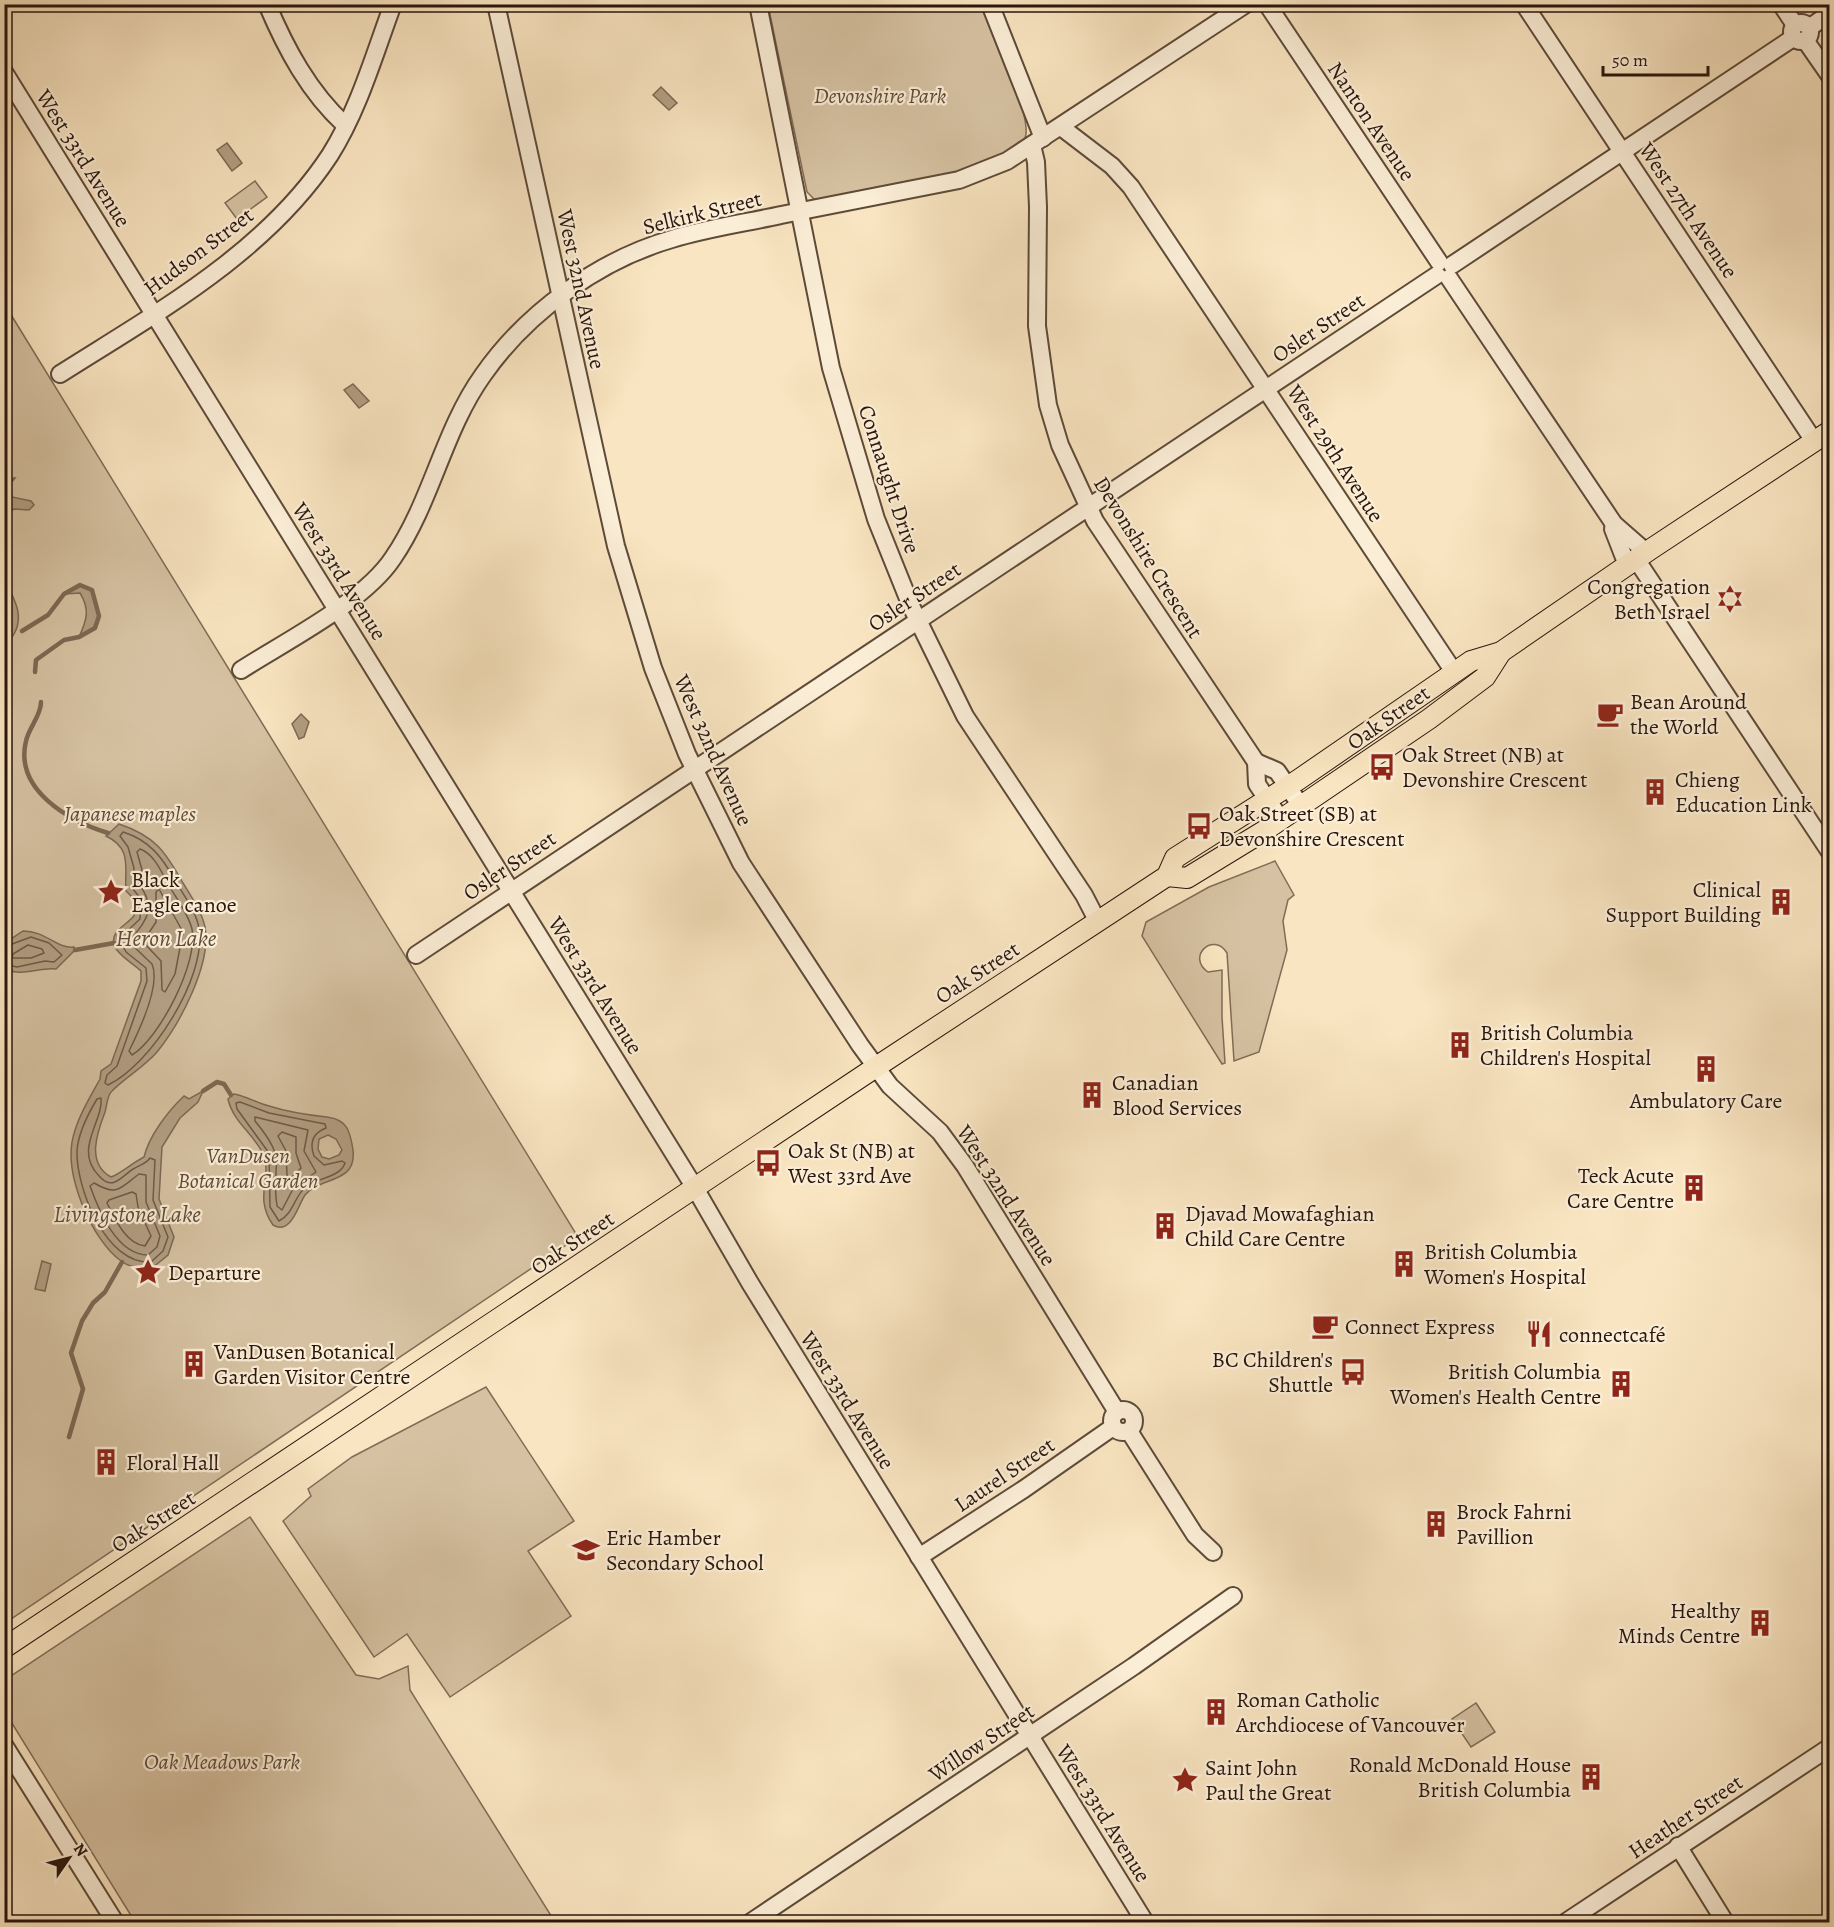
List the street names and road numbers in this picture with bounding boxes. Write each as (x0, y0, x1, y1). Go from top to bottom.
street label: Nanton Avenue (1320, 56, 1422, 187)
street label: West 33rd Avenue (28, 83, 138, 233)
street label: West 27th Avenue (1631, 136, 1745, 284)
street label: Selkirk Street (640, 184, 765, 242)
street label: Hudson Street (137, 201, 260, 303)
street label: West 32nd Avenue (549, 206, 613, 372)
street label: Osler Street (1266, 286, 1371, 370)
street label: West 29th Avenue (1279, 378, 1391, 528)
street label: Connaught Drive (851, 401, 927, 557)
street label: Devonshire Crescent (1086, 471, 1210, 644)
street label: West 33rd Avenue (284, 496, 394, 646)
street label: Osler Street (862, 555, 967, 639)
street label: West 32nd Avenue (666, 669, 760, 831)
street label: Oak Street (1341, 678, 1436, 757)
street label: Osler Street (457, 824, 562, 908)
street label: West 33rd Avenue (540, 910, 650, 1060)
street label: Oak Street (930, 934, 1025, 1011)
street label: West 32nd Avenue (949, 1118, 1063, 1272)
street label: Oak Street (525, 1204, 620, 1282)
street label: West 33rd Avenue (792, 1325, 902, 1475)
street label: Laurel Street (948, 1430, 1061, 1519)
street label: Oak Street (106, 1483, 201, 1560)
street label: Willow Street (922, 1697, 1040, 1790)
street label: West 33rd Avenue (1048, 1738, 1158, 1888)
street label: Heather Street (1622, 1767, 1749, 1866)

